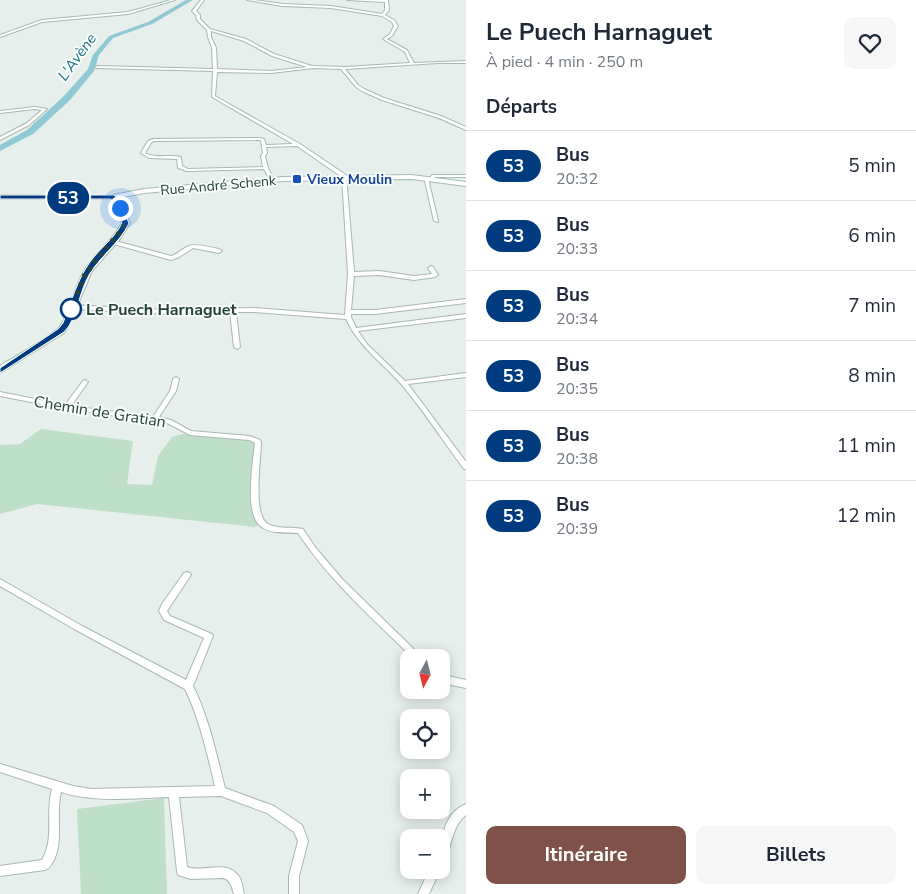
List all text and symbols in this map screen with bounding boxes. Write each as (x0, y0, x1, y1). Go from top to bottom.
text: Le Puech Harnaguet (486, 16, 712, 48)
button: heart (844, 17, 896, 69)
water label: L'Avène (53, 29, 101, 85)
text: À pied · 4 min · 250 m (486, 51, 643, 73)
text: Départs (486, 94, 557, 120)
text: Bus (556, 142, 589, 168)
text: 5 min (848, 153, 896, 179)
text: 53 (503, 154, 524, 178)
text: 20:32 (556, 168, 598, 190)
place label: Vieux Moulin (306, 170, 392, 189)
street label: Rue André Schenk (159, 171, 278, 200)
marker: Vieux Moulin (291, 173, 303, 185)
line badge: 53 (46, 182, 90, 214)
text: 53 (57, 186, 79, 210)
your location (108, 196, 133, 221)
text: Bus (556, 212, 589, 238)
text: 6 min (848, 223, 896, 249)
text: 53 (503, 224, 524, 248)
text: 20:33 (556, 238, 598, 260)
text: Bus (556, 282, 589, 308)
text: 7 min (848, 293, 896, 319)
text: 53 (503, 294, 524, 318)
marker: Le Puech Harnaguet (60, 298, 82, 320)
place label: Le Puech Harnaguet (86, 299, 237, 321)
text: 20:34 (556, 308, 598, 330)
text: Bus (556, 352, 589, 378)
text: 8 min (848, 363, 896, 389)
text: 53 (503, 364, 524, 388)
text: 20:35 (556, 378, 598, 400)
street label: Chemin de Gratian (32, 391, 168, 433)
text: Bus (556, 422, 589, 448)
text: 11 min (837, 433, 896, 459)
text: 53 (503, 434, 524, 458)
text: 20:38 (556, 448, 598, 470)
text: Bus (556, 492, 589, 518)
text: 12 min (837, 503, 896, 529)
text: 53 (503, 504, 524, 528)
text: 20:39 (556, 518, 598, 540)
north arrow (400, 649, 450, 699)
map controls (400, 649, 450, 879)
button: locate (400, 709, 450, 759)
button: + (400, 769, 450, 819)
button: Itinéraire (486, 826, 686, 884)
button: Billets (696, 826, 896, 884)
button: − (400, 829, 450, 879)

